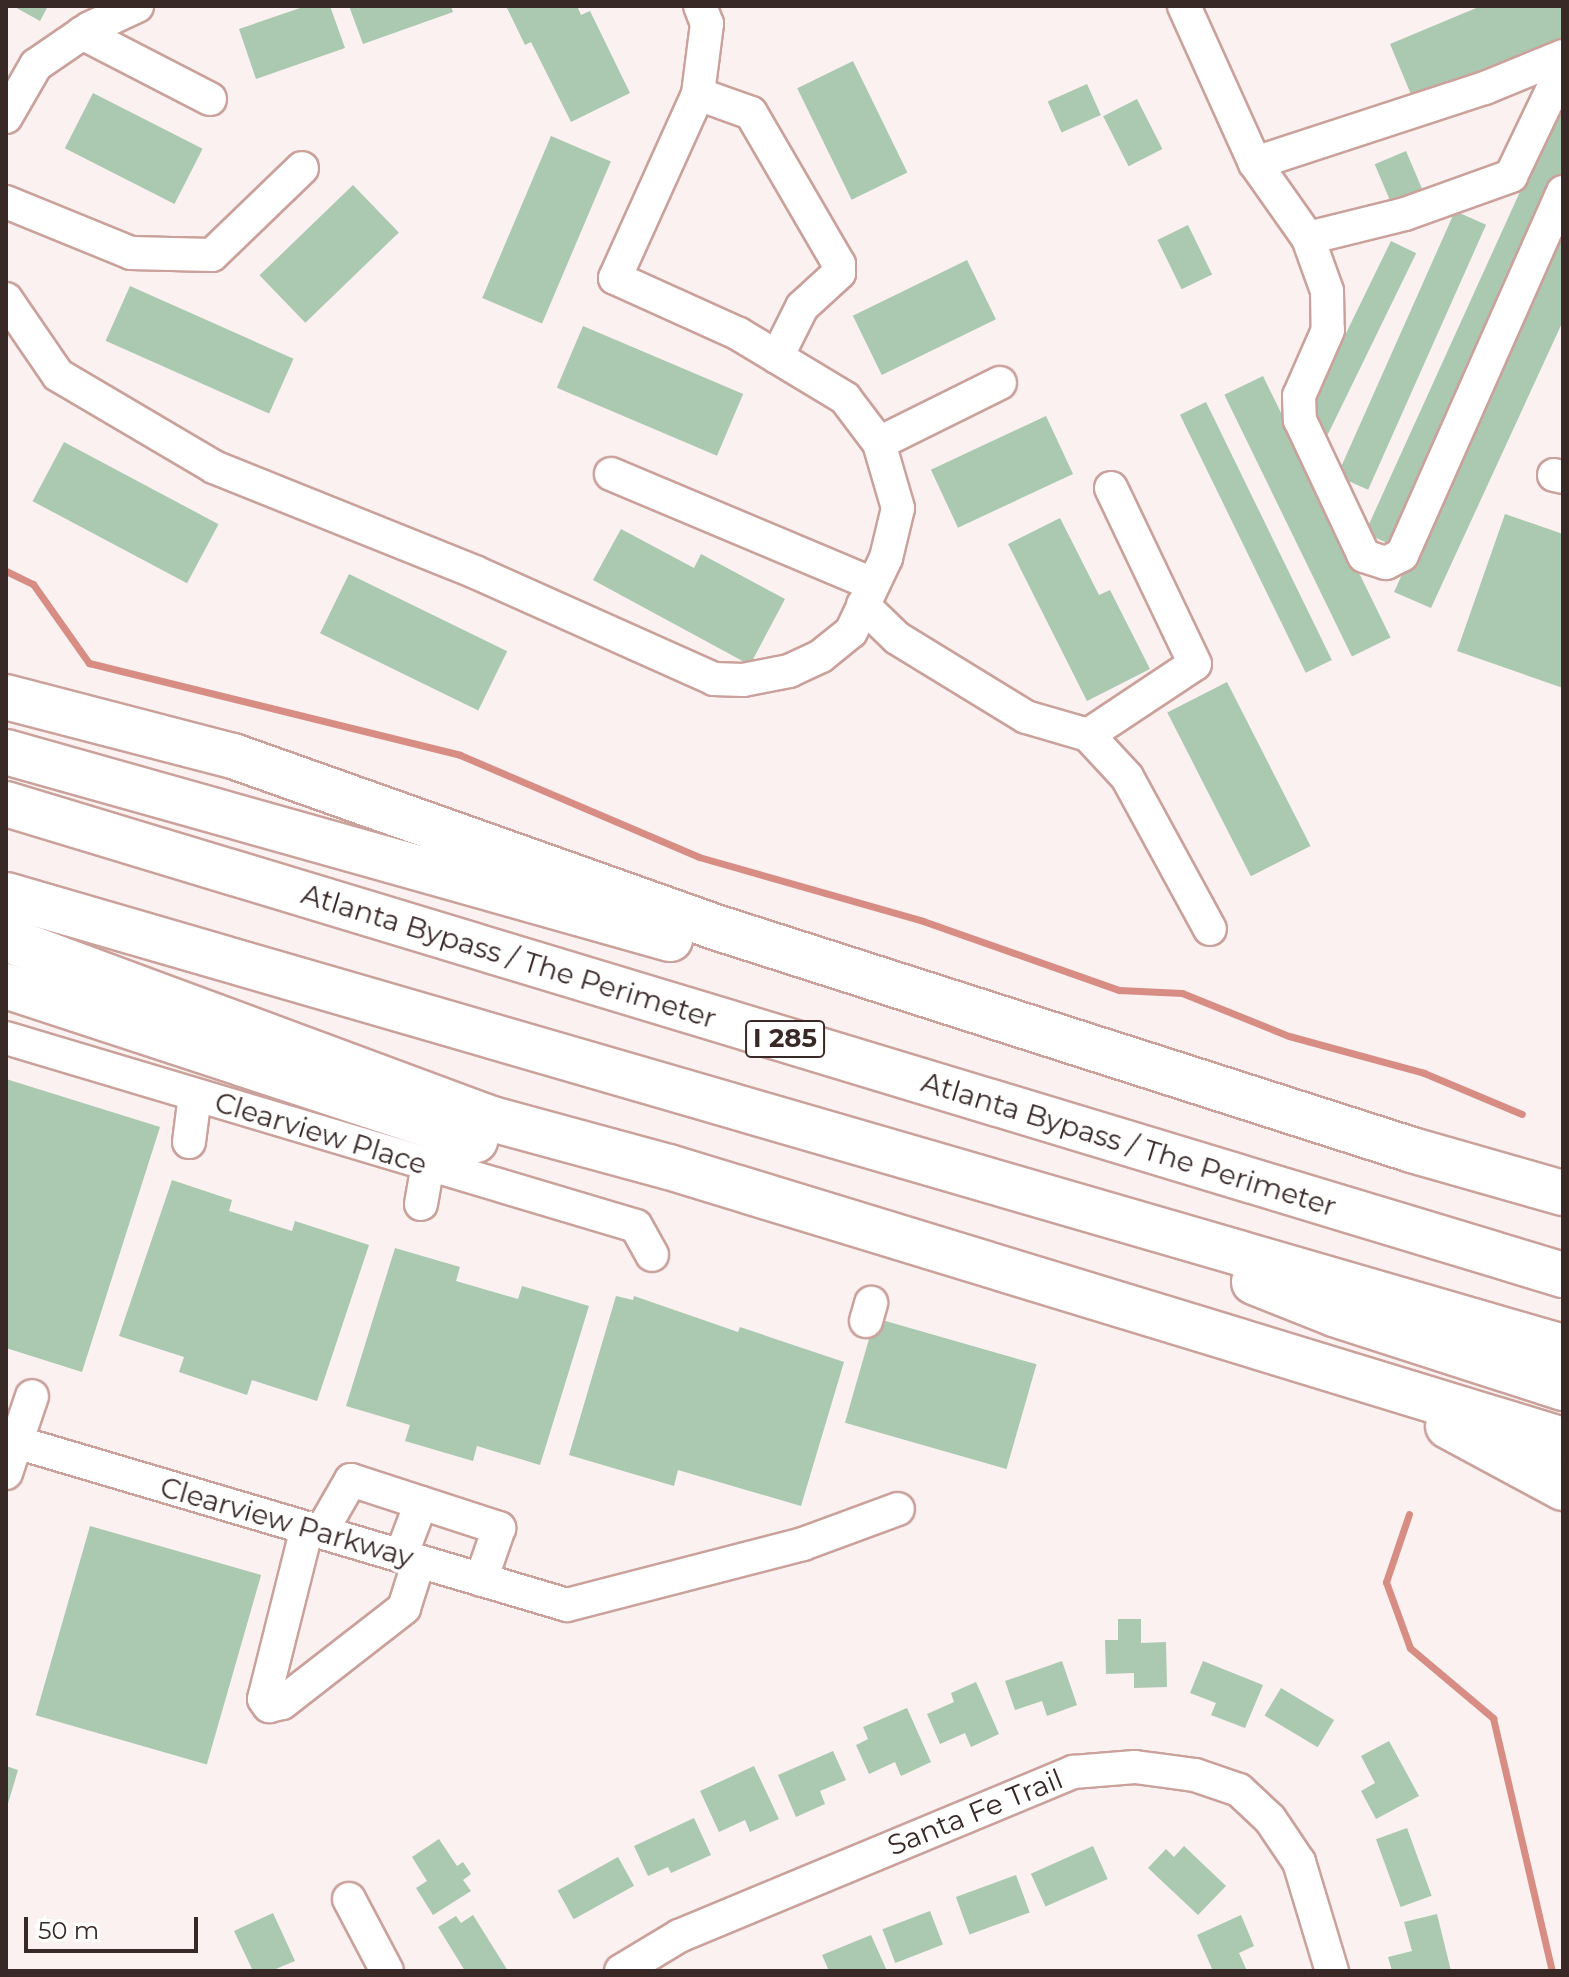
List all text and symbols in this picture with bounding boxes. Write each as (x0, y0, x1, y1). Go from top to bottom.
street label: Atlanta Bypass / The Perimeter (297, 877, 721, 1035)
road number: I 285 (745, 1017, 825, 1061)
street label: Atlanta Bypass / The Perimeter (917, 1065, 1341, 1223)
street label: Clearview Place (211, 1085, 431, 1181)
street label: Clearview Parkway (157, 1470, 417, 1574)
street label: Santa Fe Trail (882, 1762, 1068, 1862)
scale bar (28, 1901, 202, 1951)
text: 50 m (38, 1916, 99, 1945)

